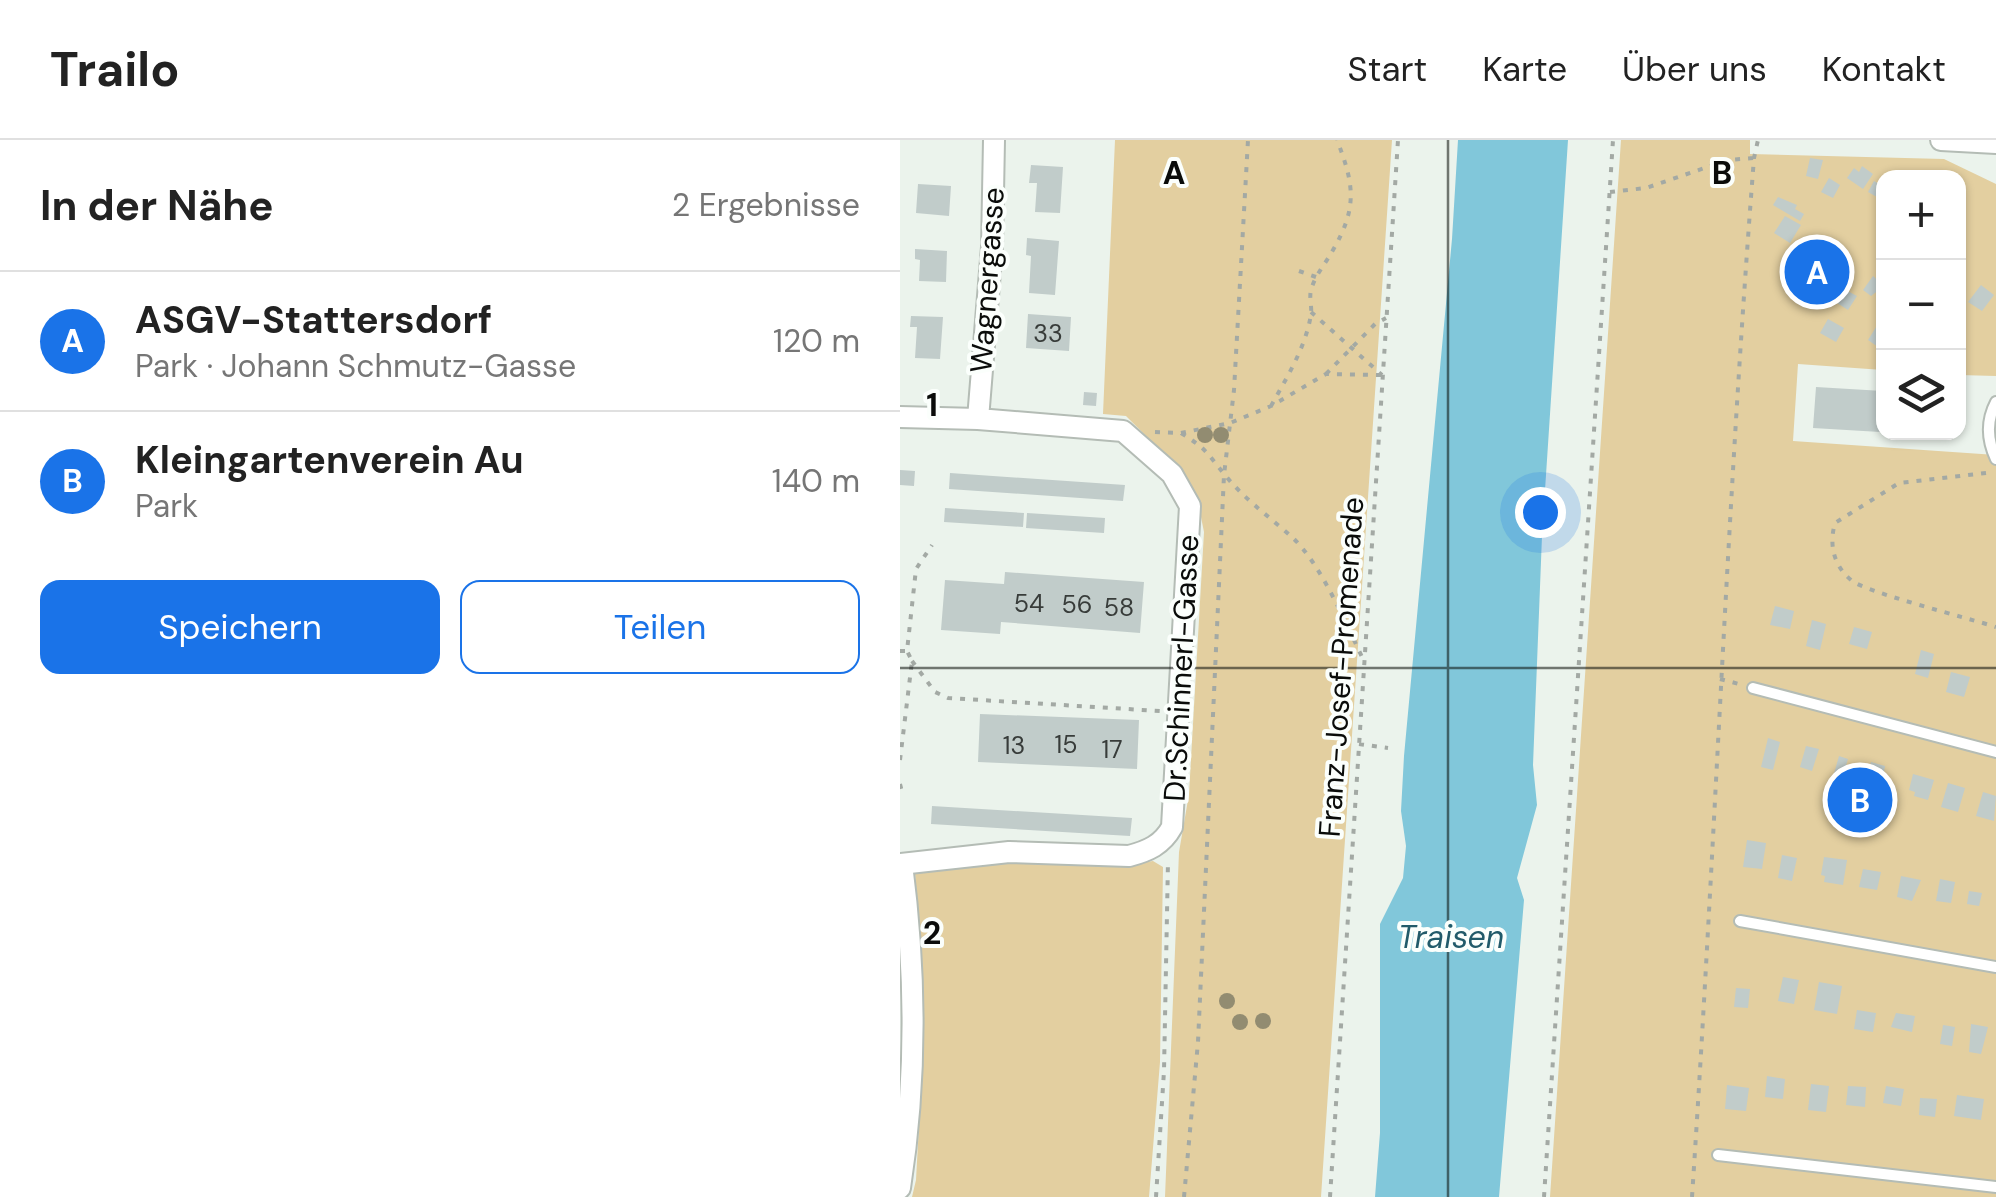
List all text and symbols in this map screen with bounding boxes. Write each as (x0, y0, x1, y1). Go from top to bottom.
text: Trailo (50, 38, 179, 101)
text: Start (1348, 46, 1427, 92)
text: Karte (1482, 46, 1567, 92)
text: Über uns (1622, 46, 1767, 92)
text: Kontakt (1822, 46, 1946, 92)
text: A (1163, 152, 1185, 194)
text: B (1712, 152, 1732, 194)
map controls (1876, 170, 1966, 440)
button: + (1876, 170, 1966, 260)
text: In der Nähe (40, 178, 274, 233)
text: 2 Ergebnisse (672, 184, 860, 226)
street label: Wagnergasse (961, 186, 1013, 374)
pin: A (1784, 234, 1850, 310)
button: − (1876, 260, 1966, 350)
text: ASGV-Stattersdorf (135, 295, 492, 345)
house number: 33 (1033, 317, 1063, 350)
text: A (61, 320, 84, 362)
text: 120 m (773, 320, 860, 362)
text: Park · Johann Schmutz-Gasse (135, 345, 576, 387)
button: layers (1876, 350, 1966, 440)
text: 1 (926, 384, 938, 426)
text: Kleingartenverein Au (135, 435, 524, 485)
text: B (62, 460, 83, 502)
text: 140 m (772, 460, 860, 502)
text: Park (135, 485, 198, 527)
your location (1515, 487, 1566, 538)
street label: Franz-Josef-Promenade (1310, 496, 1372, 838)
street label: Dr.Schinnerl-Gasse (1155, 534, 1207, 802)
button: Speichern (40, 580, 440, 674)
button: Teilen (460, 580, 860, 674)
house number: 54 (1014, 587, 1044, 620)
house number: 56 (1062, 588, 1092, 621)
house number: 58 (1104, 591, 1134, 624)
house number: 15 (1054, 728, 1078, 761)
house number: 13 (1003, 729, 1025, 762)
house number: 17 (1101, 733, 1123, 766)
pin: B (1828, 762, 1892, 838)
text: 2 (923, 912, 941, 954)
water label: Traisen (1398, 916, 1504, 958)

